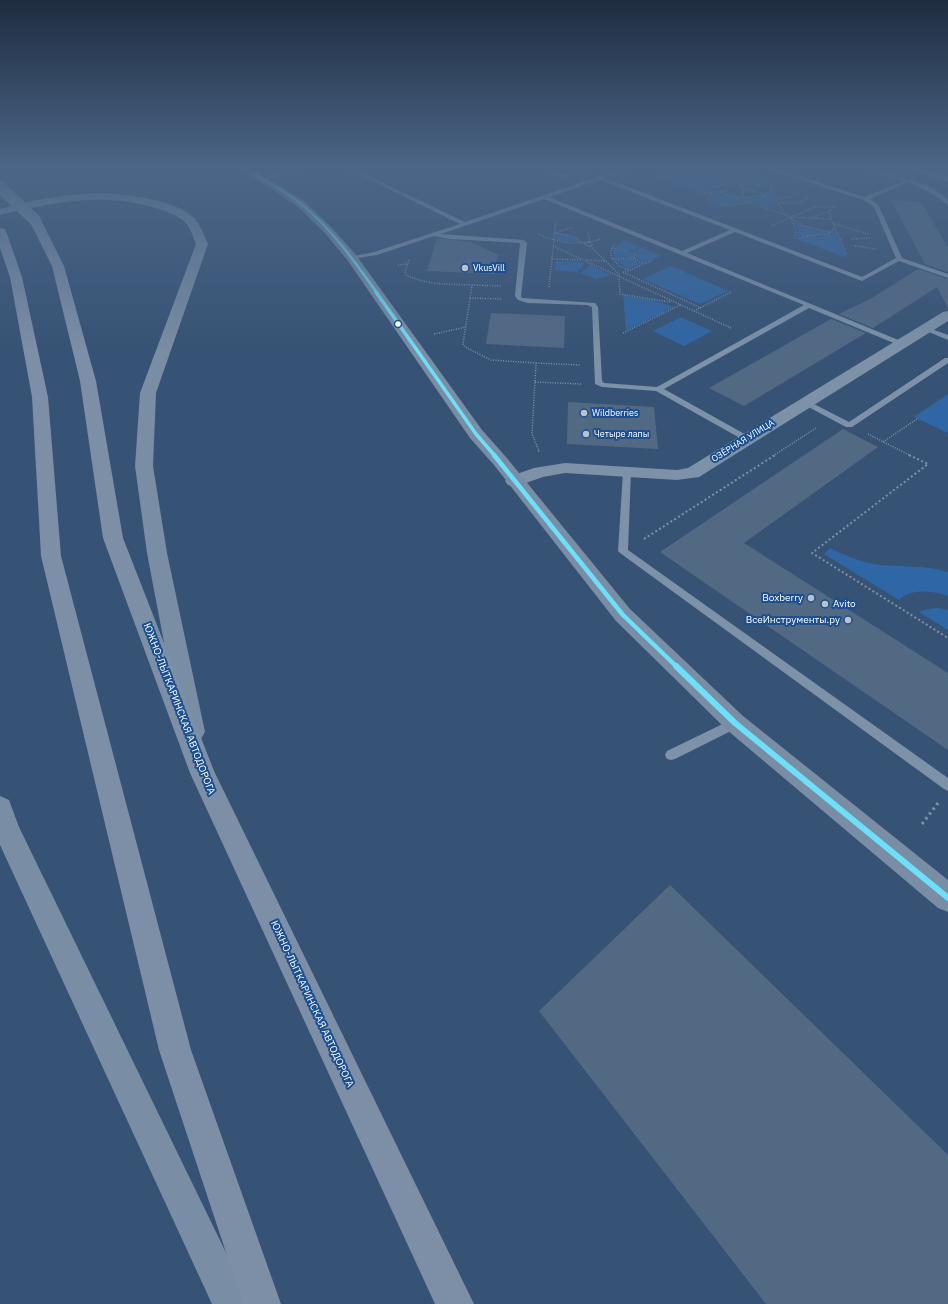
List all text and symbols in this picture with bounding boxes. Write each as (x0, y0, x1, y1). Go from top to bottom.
marker: VkusVill (460, 263, 470, 273)
place label: VkusVill (473, 263, 505, 273)
unlabelled marker (393, 319, 403, 329)
marker: Wildberries (579, 408, 589, 418)
place label: Wildberries (592, 408, 638, 418)
street label: ОЗЁРНАЯ УЛИЦА (710, 417, 776, 465)
marker: Четыре лапы (581, 429, 591, 439)
place label: Четыре лапы (594, 429, 649, 439)
place label: Boxberry (762, 592, 803, 604)
marker: Boxberry (806, 593, 816, 603)
place label: Avito (833, 598, 856, 610)
marker: Avito (820, 599, 830, 609)
place label: ВсеИнструменты.ру (746, 614, 840, 626)
marker: ВсеИнструменты.ру (843, 615, 853, 625)
street label: ЮЖНО-ЛЫТКАРИНСКАЯ АВТОДОРОГА (141, 622, 217, 796)
street label: ЮЖНО-ЛЫТКАРИНСКАЯ АВТОДОРОГА (268, 919, 356, 1089)

